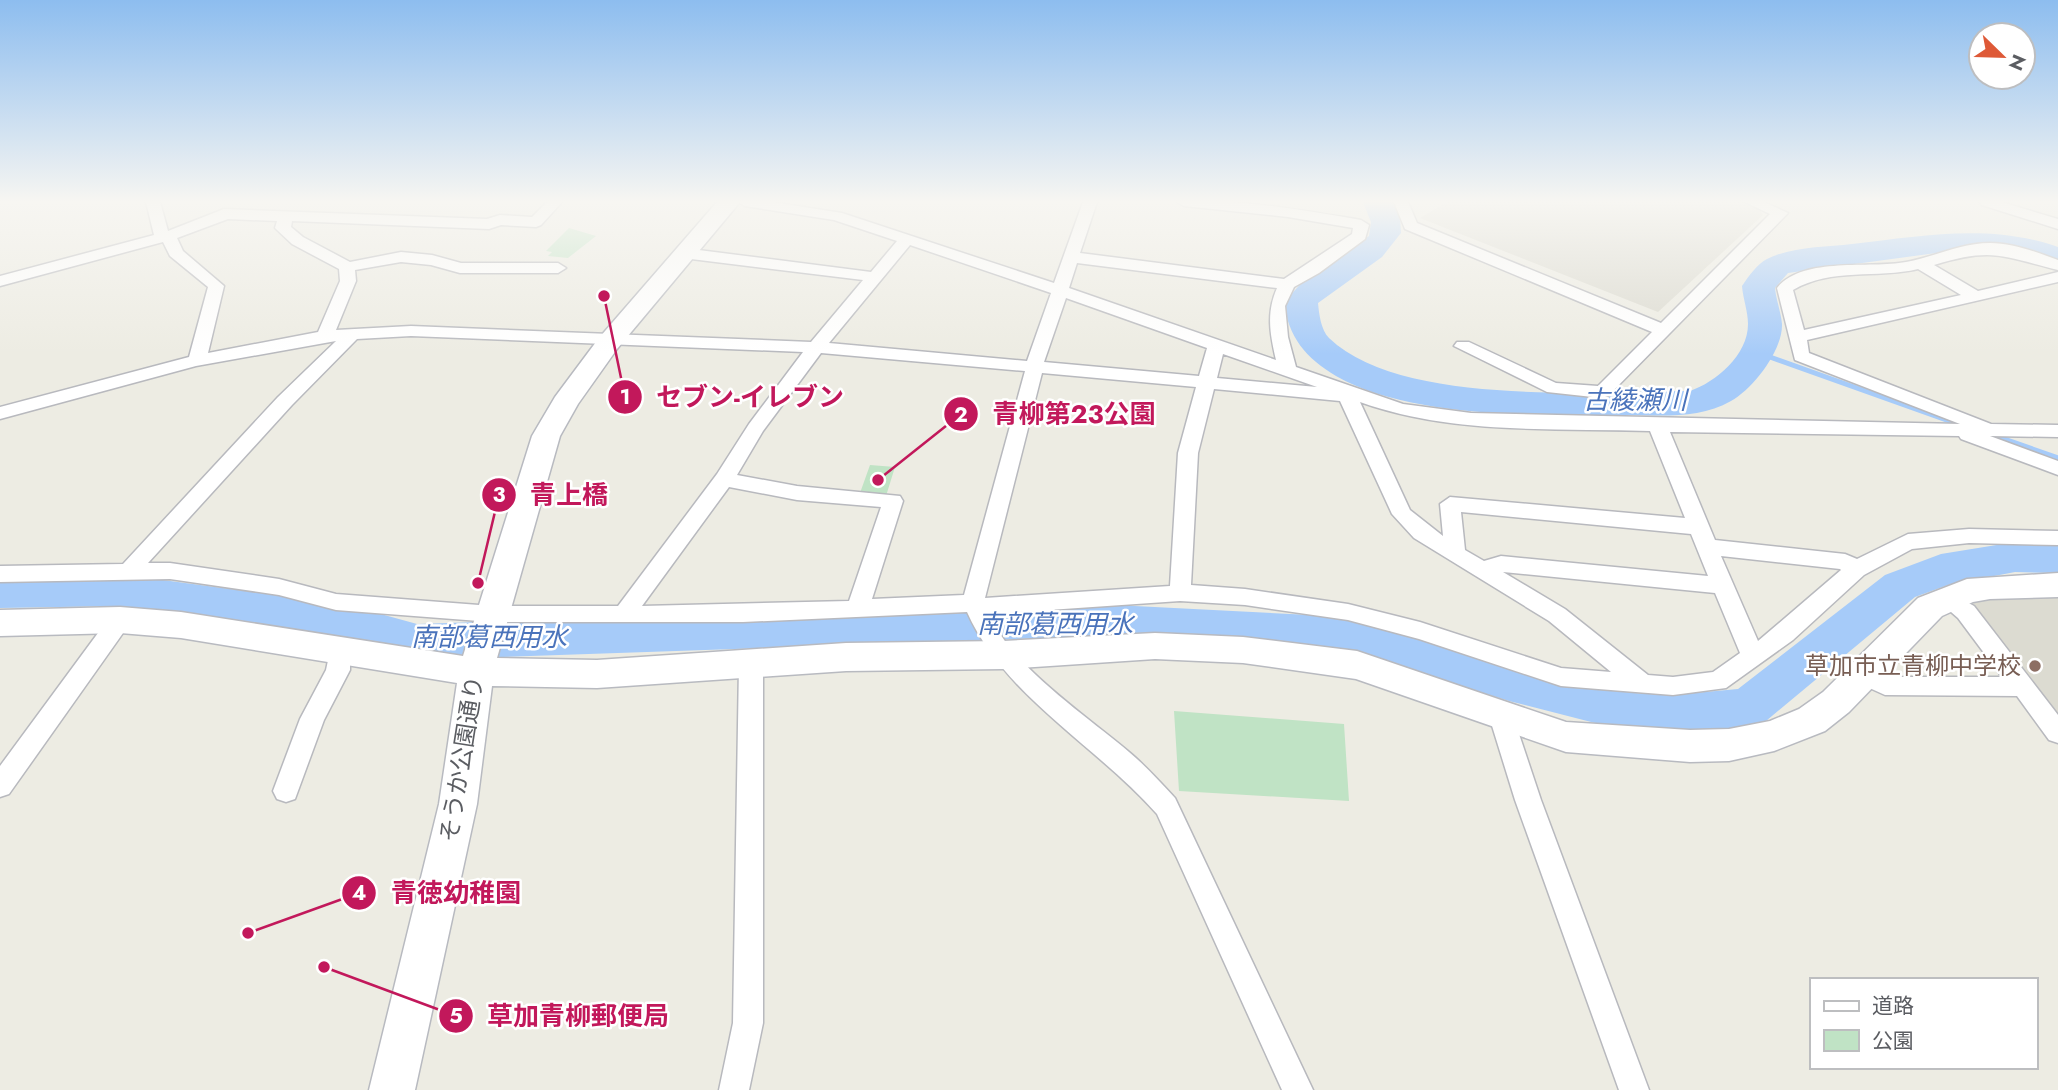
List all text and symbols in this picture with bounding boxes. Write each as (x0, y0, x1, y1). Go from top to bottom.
north arrow (1967, 21, 2037, 91)
text: N (2002, 50, 2033, 75)
callout: セブン-イレブン (608, 373, 858, 420)
text: セブン-イレブン (656, 378, 844, 416)
water label: 古綾瀬川 (1583, 381, 1690, 419)
text: 1 (620, 382, 630, 412)
callout: 青柳第23公園 (943, 391, 1169, 438)
text: 青柳第23公園 (992, 395, 1156, 433)
text: 2 (954, 400, 968, 430)
callout: 青上橋 (481, 472, 622, 519)
text: 青上橋 (530, 476, 608, 514)
text: 3 (492, 480, 506, 510)
water label: 南部葛西用水 (977, 605, 1136, 643)
water label: 南部葛西用水 (411, 618, 570, 656)
place label: 草加市立青柳中学校 (1805, 648, 2021, 683)
marker: 草加市立青柳中学校 (2027, 658, 2043, 674)
street label: そうか公園通り (431, 673, 492, 845)
callout: 青徳幼稚園 (342, 869, 535, 916)
text: 青徳幼稚園 (391, 874, 521, 912)
text: 4 (352, 878, 366, 908)
legend (1810, 978, 2037, 1069)
text: 道路 (1872, 991, 1914, 1021)
callout: 草加青柳郵便局 (438, 992, 683, 1039)
text: 草加青柳郵便局 (487, 997, 669, 1035)
text: 5 (449, 1001, 463, 1031)
text: 公園 (1872, 1026, 1914, 1056)

